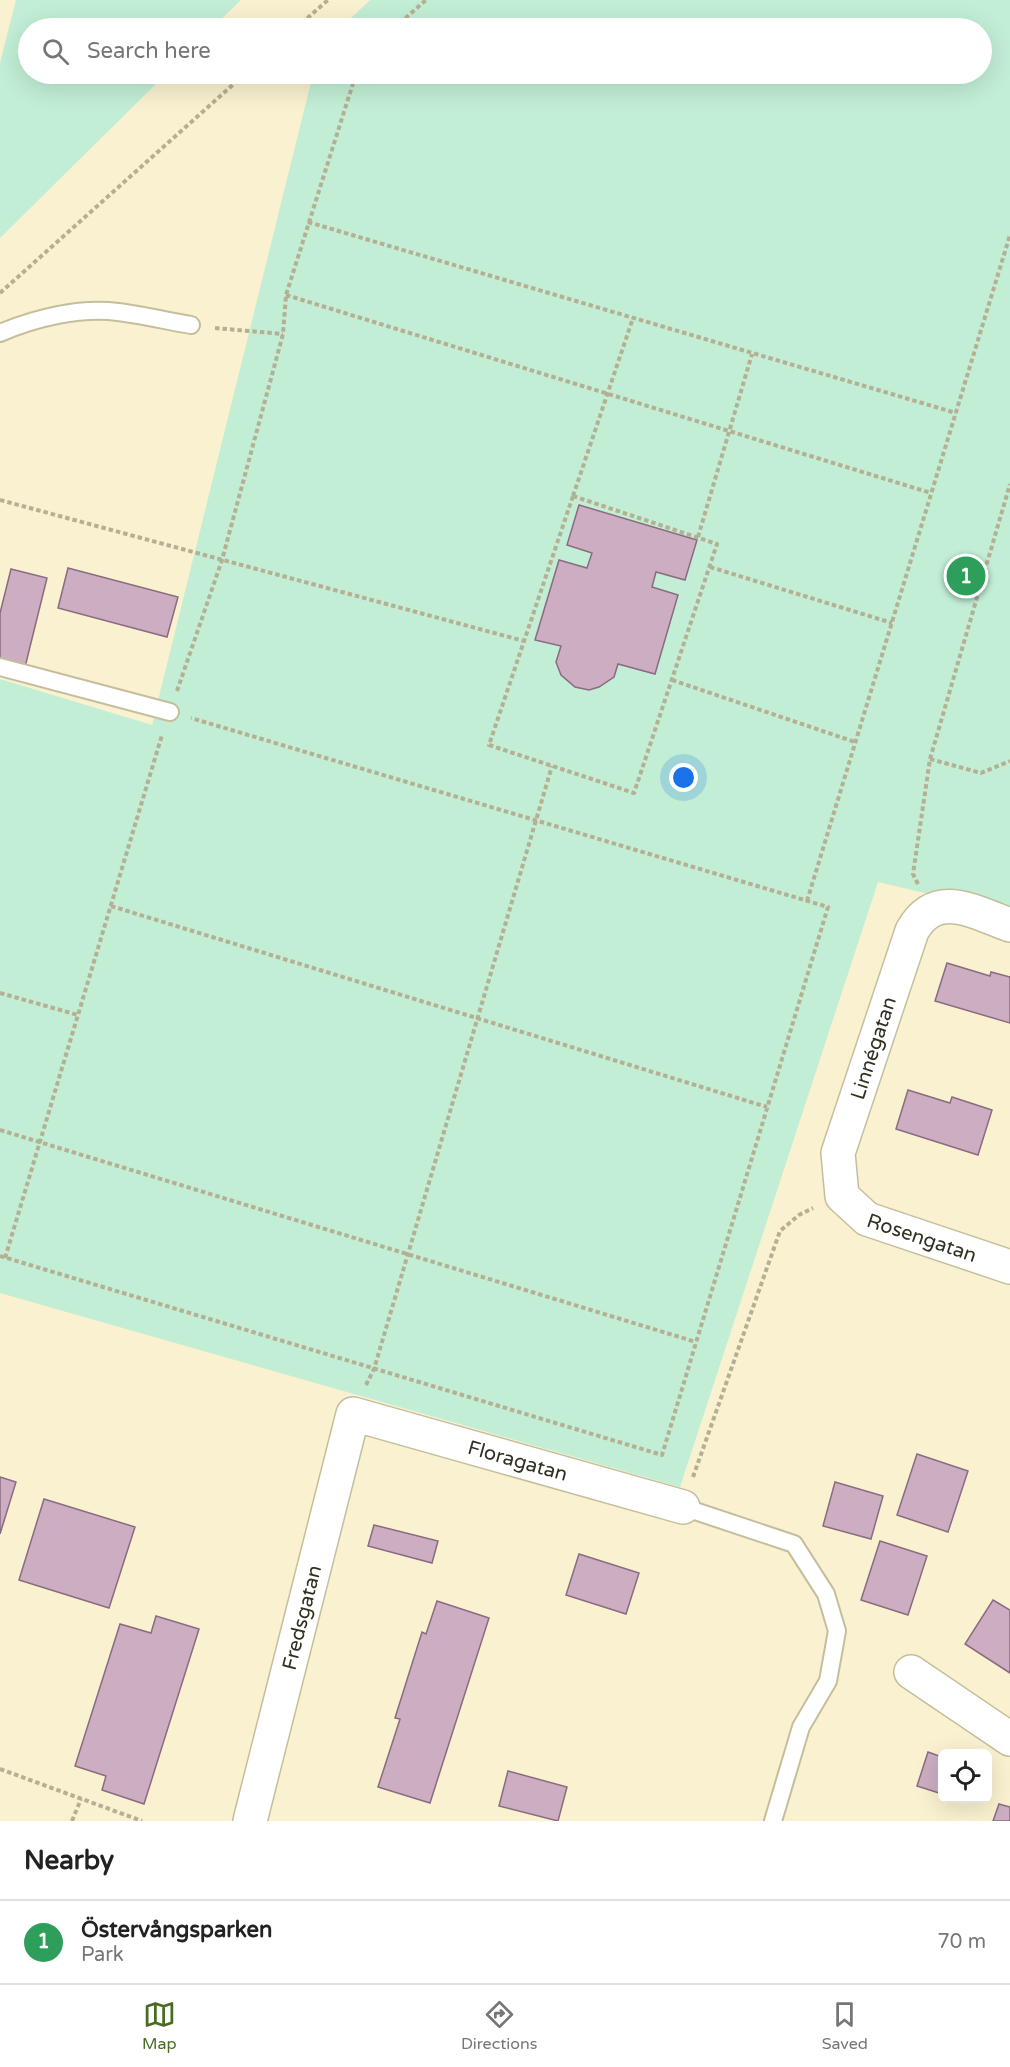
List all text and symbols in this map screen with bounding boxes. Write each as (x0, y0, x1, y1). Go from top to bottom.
search box (18, 18, 992, 84)
icon: search (39, 35, 72, 68)
text: Search here (87, 38, 211, 64)
pin: 1 (946, 554, 986, 598)
your location (669, 763, 698, 792)
street label: Linnégatan (846, 994, 902, 1103)
street label: Rosengatan (864, 1209, 980, 1268)
street label: Floragatan (465, 1436, 570, 1487)
street label: Fredsgatan (278, 1563, 327, 1673)
map controls (938, 1749, 992, 1803)
button: locate (938, 1749, 992, 1803)
text: Nearby (24, 1845, 114, 1876)
text: Östervångsparken (81, 1917, 272, 1943)
text: 1 (37, 1930, 50, 1954)
text: 70 m (937, 1930, 986, 1954)
text: Park (81, 1943, 124, 1967)
tab: Map (142, 1998, 177, 2054)
tab: Directions (461, 1998, 537, 2054)
tab: Saved (822, 1998, 868, 2054)

